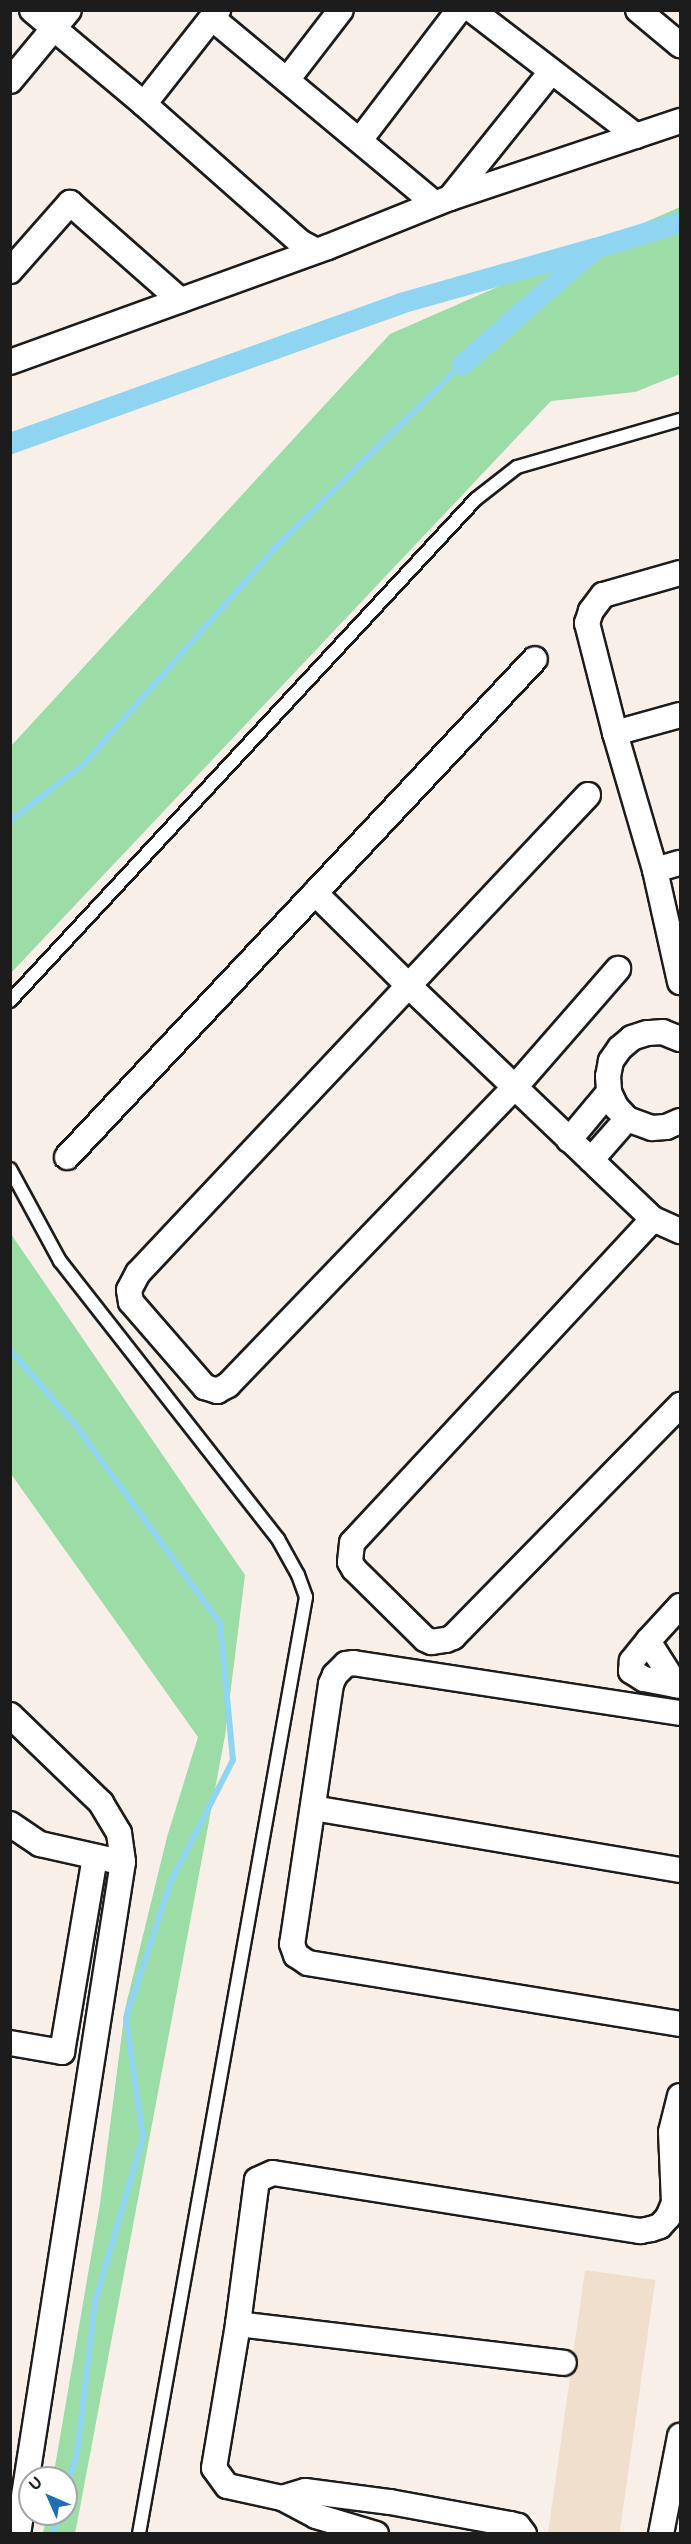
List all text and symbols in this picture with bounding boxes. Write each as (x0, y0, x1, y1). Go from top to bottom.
north arrow (18, 2466, 78, 2526)
text: U (26, 2474, 47, 2495)

